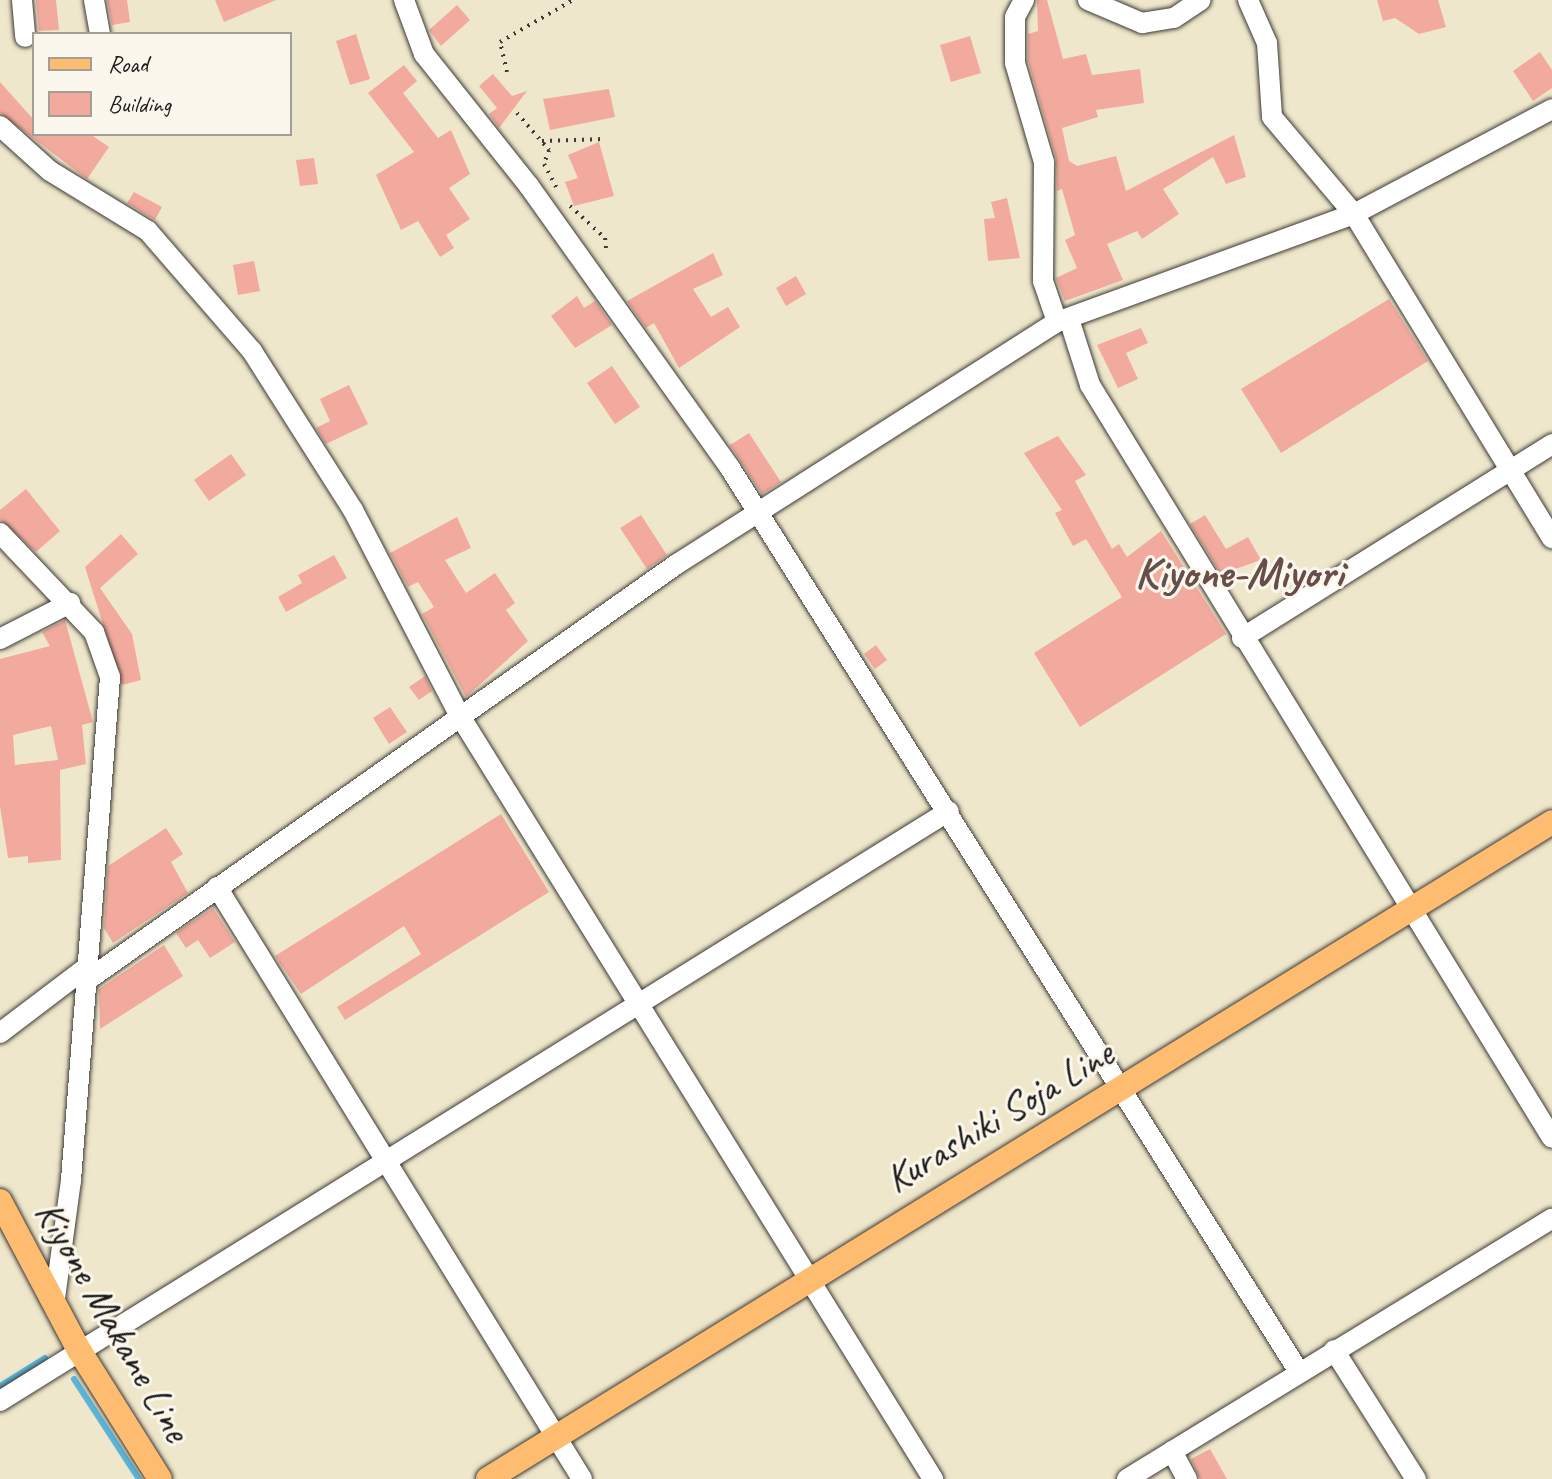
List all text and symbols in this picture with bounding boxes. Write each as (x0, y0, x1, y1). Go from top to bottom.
legend (32, 32, 292, 136)
text: Road (108, 49, 148, 79)
text: Building (108, 89, 171, 119)
district label: Kiyone-Miyori (1135, 547, 1343, 599)
street label: Kurashiki Soja Line (877, 1029, 1121, 1203)
street label: Kiyone Makane Line (25, 1192, 201, 1450)

